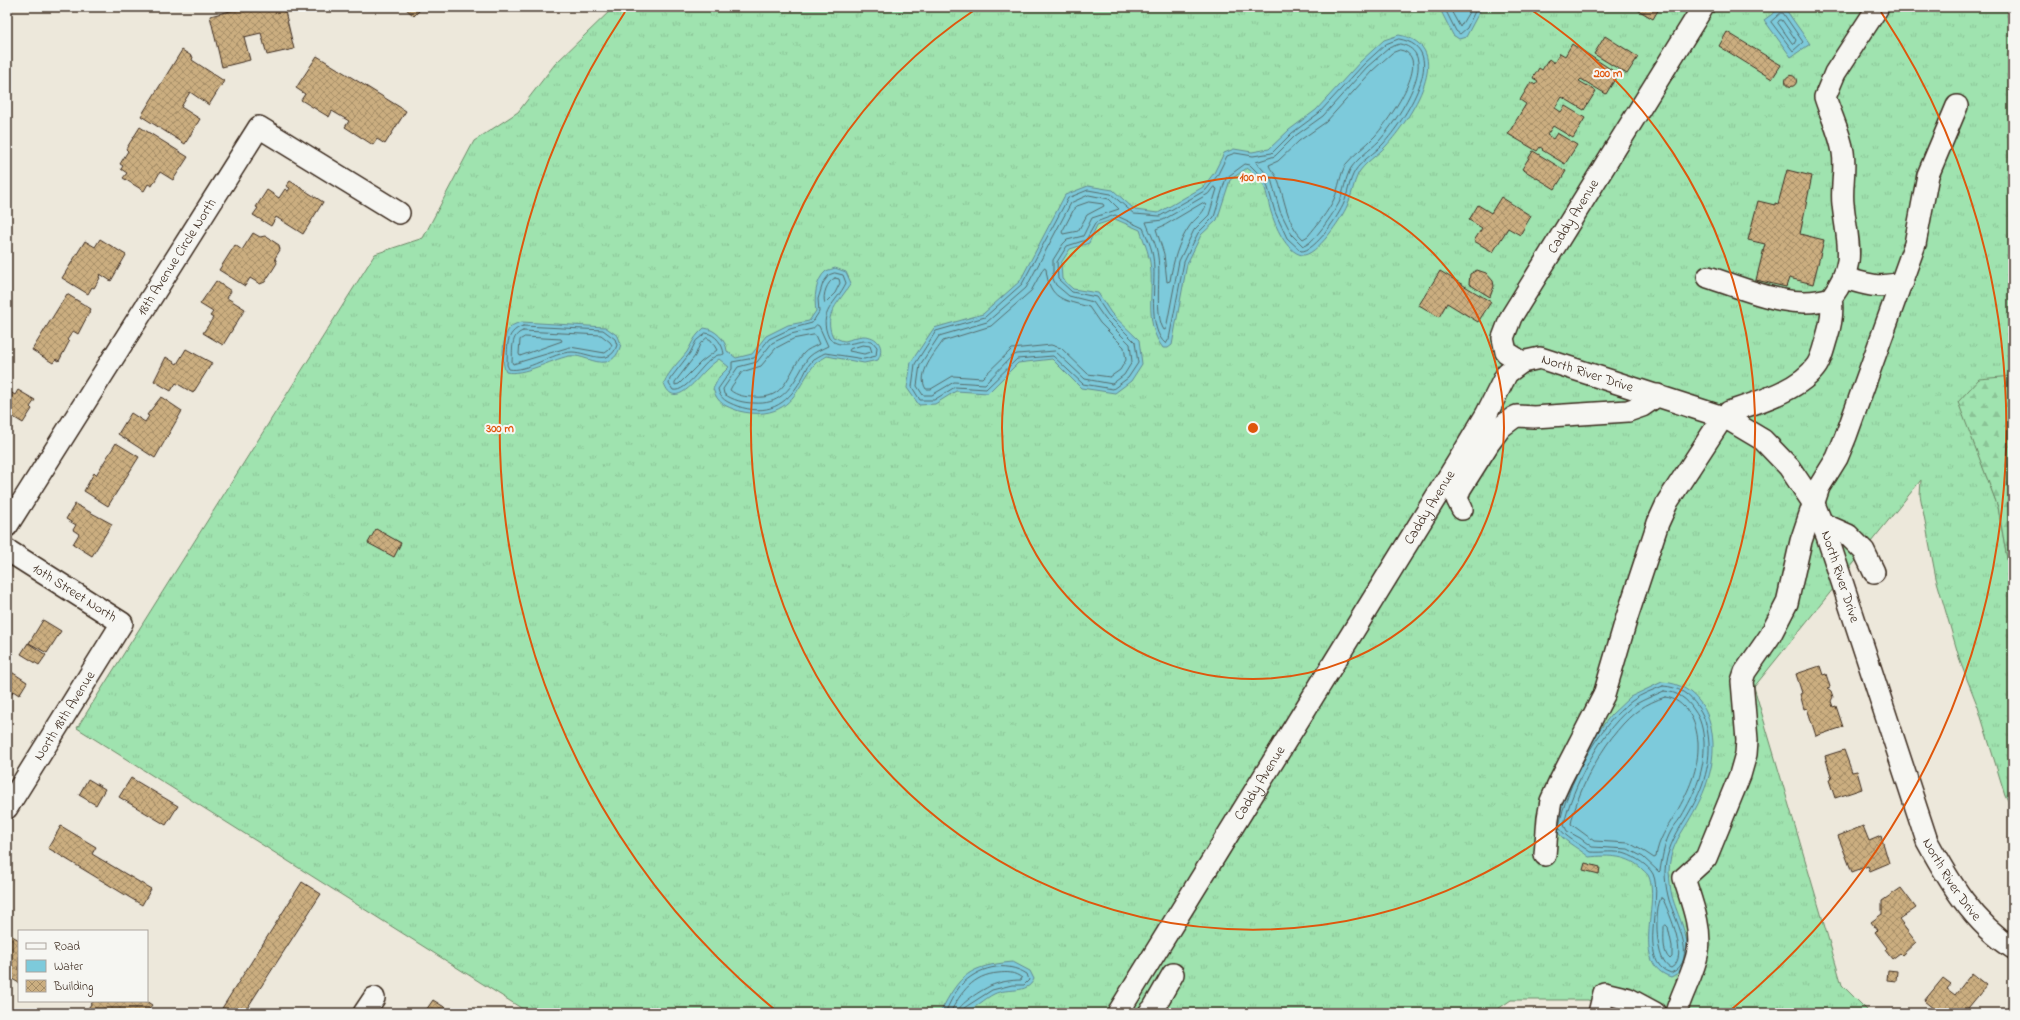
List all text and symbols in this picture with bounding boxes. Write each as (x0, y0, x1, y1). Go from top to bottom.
text: 200 m (1593, 65, 1623, 83)
text: 100 m (1240, 169, 1267, 187)
street label: Caddy Avenue (1542, 174, 1605, 258)
street label: 18th Avenue Circle North (132, 194, 222, 320)
street label: North River Drive (1539, 349, 1637, 398)
text: 300 m (485, 420, 515, 438)
centre of rings (1246, 421, 1260, 435)
street label: Caddy Avenue (1399, 465, 1461, 549)
street label: North River Drive (1815, 527, 1865, 626)
street label: 10th Street North (28, 558, 121, 628)
street label: North 18th Avenue (29, 666, 101, 765)
street label: Caddy Avenue (1229, 741, 1291, 824)
street label: North River Drive (1917, 834, 1987, 926)
legend (18, 930, 148, 1002)
text: Road (54, 938, 80, 956)
text: Water (54, 958, 83, 976)
text: Building (53, 978, 93, 997)

